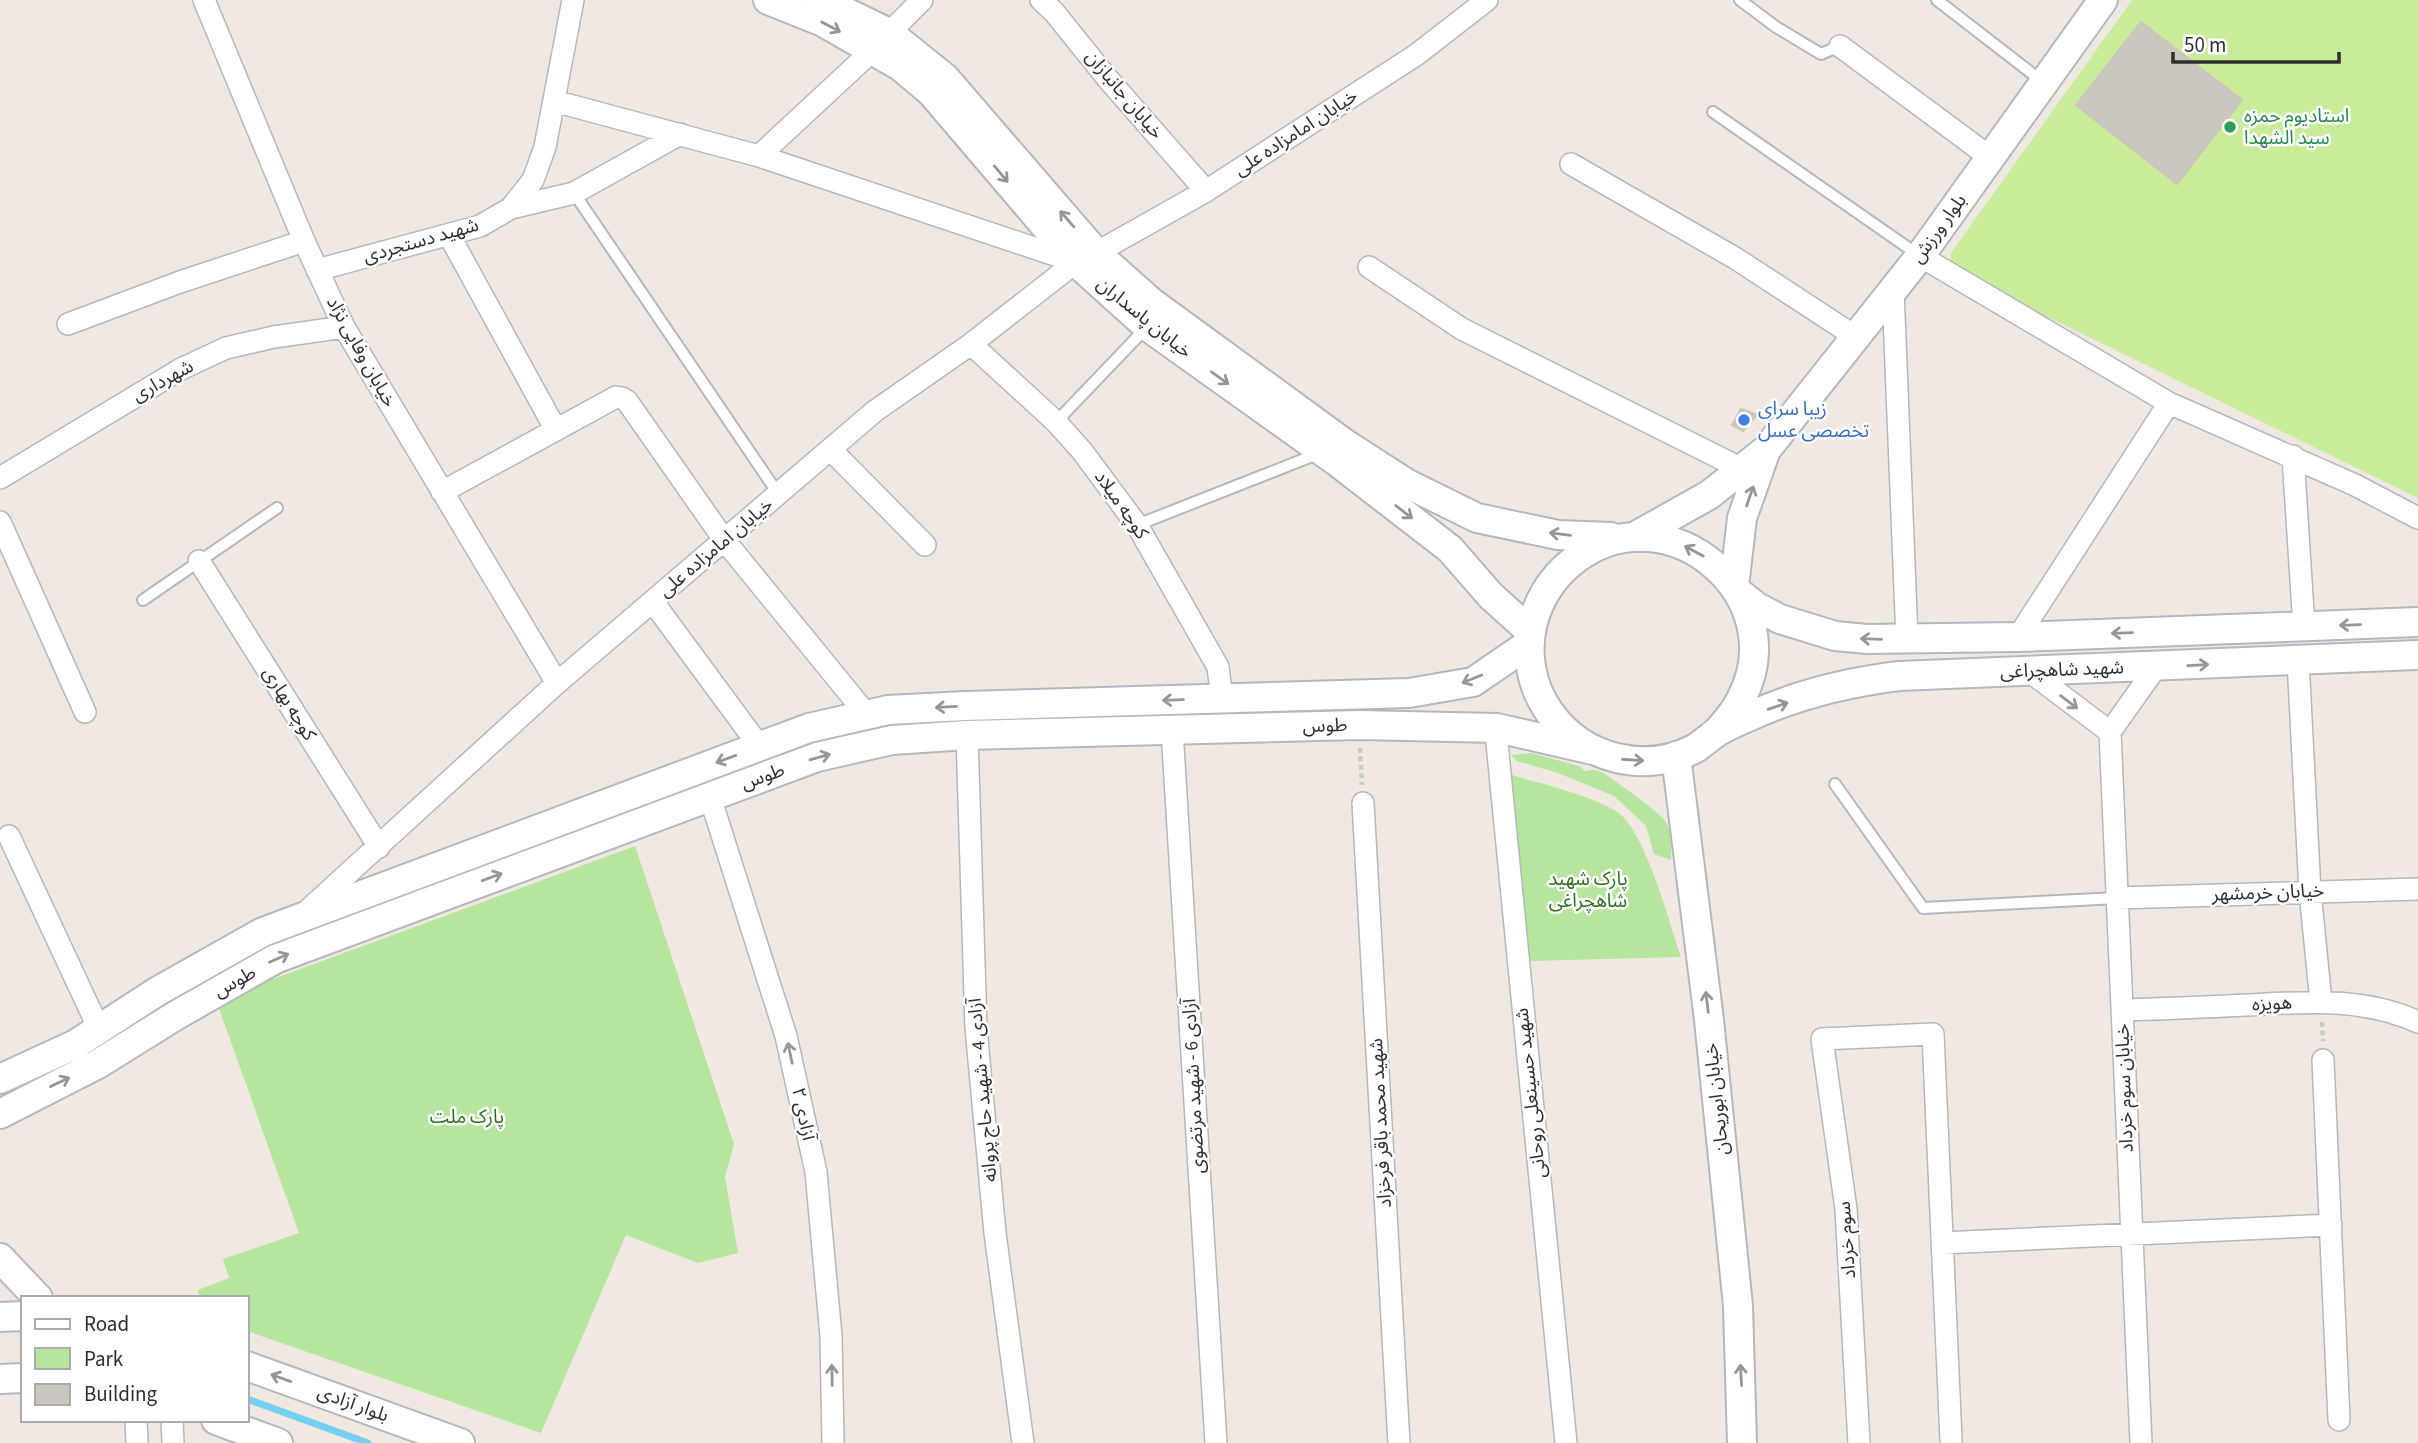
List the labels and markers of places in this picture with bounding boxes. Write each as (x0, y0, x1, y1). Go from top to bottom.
place label: استادیوم حمزه سید الشهدا (2244, 103, 2349, 152)
marker: استادیوم حمزه سید الشهدا (2222, 119, 2238, 135)
place label: زیبا سرای تخصصی عسل (1758, 396, 1869, 445)
marker: زیبا سرای تخصصی عسل (1736, 412, 1752, 428)

